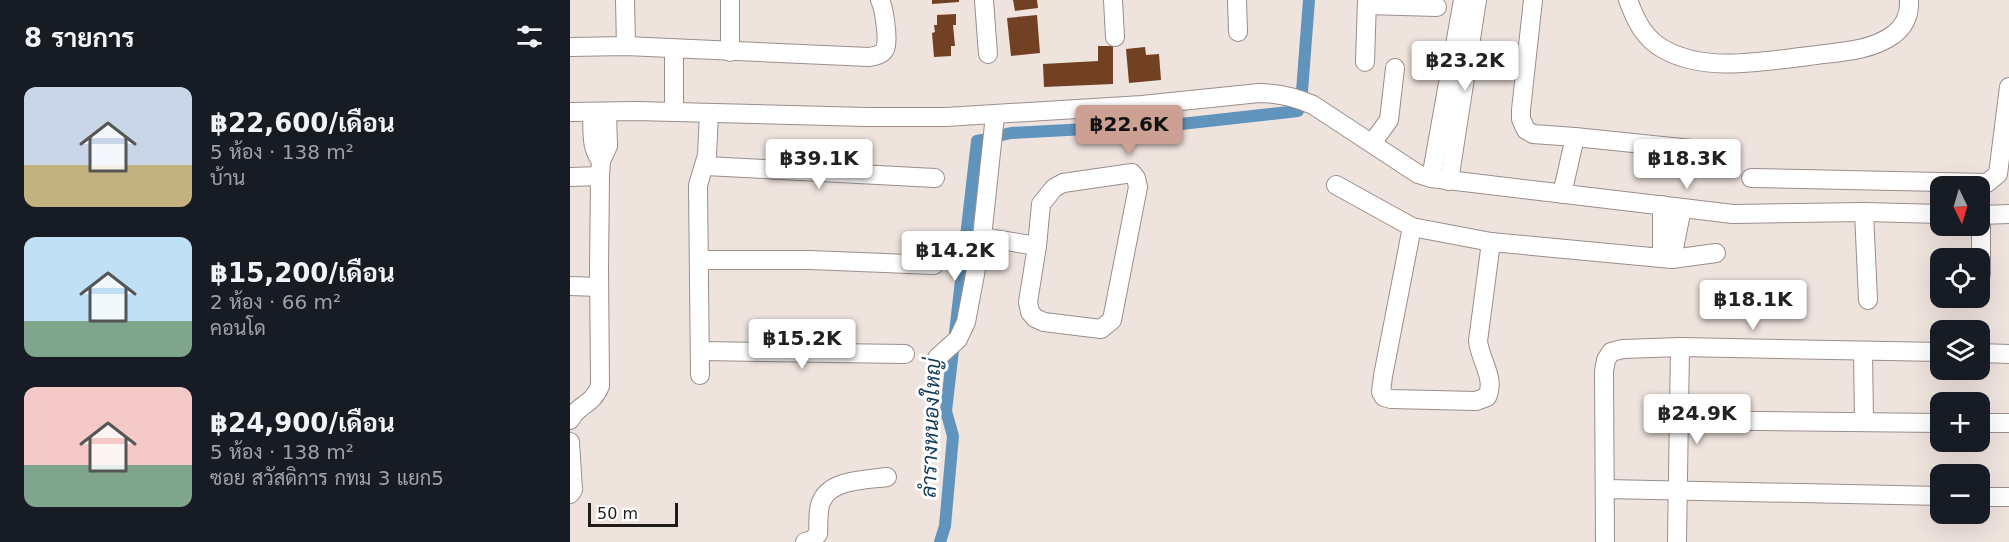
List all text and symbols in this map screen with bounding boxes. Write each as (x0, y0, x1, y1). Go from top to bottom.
icon: filters (513, 20, 546, 53)
text: 8 รายการ (24, 23, 134, 53)
pin: ฿23.2K (1416, 41, 1514, 92)
text: ฿23.2K (1426, 48, 1504, 72)
pin: ฿22.6K (1080, 105, 1178, 156)
text: ฿22,600/เดือน (210, 108, 395, 138)
icon: home (72, 111, 144, 183)
text: ฿22.6K (1090, 112, 1168, 136)
pin: ฿39.1K (770, 139, 868, 190)
pin: ฿18.3K (1638, 139, 1736, 190)
text: 5 ห้อง · 138 m² (210, 140, 354, 164)
text: ฿39.1K (780, 146, 858, 170)
text: ฿18.3K (1648, 146, 1726, 170)
text: บ้าน (210, 166, 245, 190)
north arrow (1930, 176, 1990, 236)
map controls (1930, 176, 1990, 524)
pin: ฿14.2K (906, 231, 1004, 282)
text: ฿14.2K (916, 238, 994, 262)
button: locate (1930, 248, 1990, 308)
text: ฿15,200/เดือน (210, 258, 395, 288)
icon: home (72, 261, 144, 333)
pin: ฿18.1K (1704, 280, 1802, 331)
text: ฿18.1K (1714, 287, 1792, 311)
text: 2 ห้อง · 66 m² (210, 290, 341, 314)
text: คอนโด (210, 316, 266, 340)
pin: ฿15.2K (753, 319, 851, 370)
button: layers (1930, 320, 1990, 380)
text: ฿15.2K (763, 326, 841, 350)
water label: ลำรางหนองใหญ่ (916, 357, 945, 498)
button: + (1930, 392, 1990, 452)
pin: ฿24.9K (1648, 394, 1746, 445)
text: ฿24.9K (1658, 401, 1736, 425)
text: ฿24,900/เดือน (210, 408, 395, 438)
icon: home (72, 411, 144, 483)
text: 5 ห้อง · 138 m² (210, 440, 354, 464)
button: − (1930, 464, 1990, 524)
text: ซอย สวัสดิการ กทม 3 แยก5 (210, 466, 444, 490)
scale bar (588, 500, 678, 528)
text: 50 m (597, 504, 638, 523)

